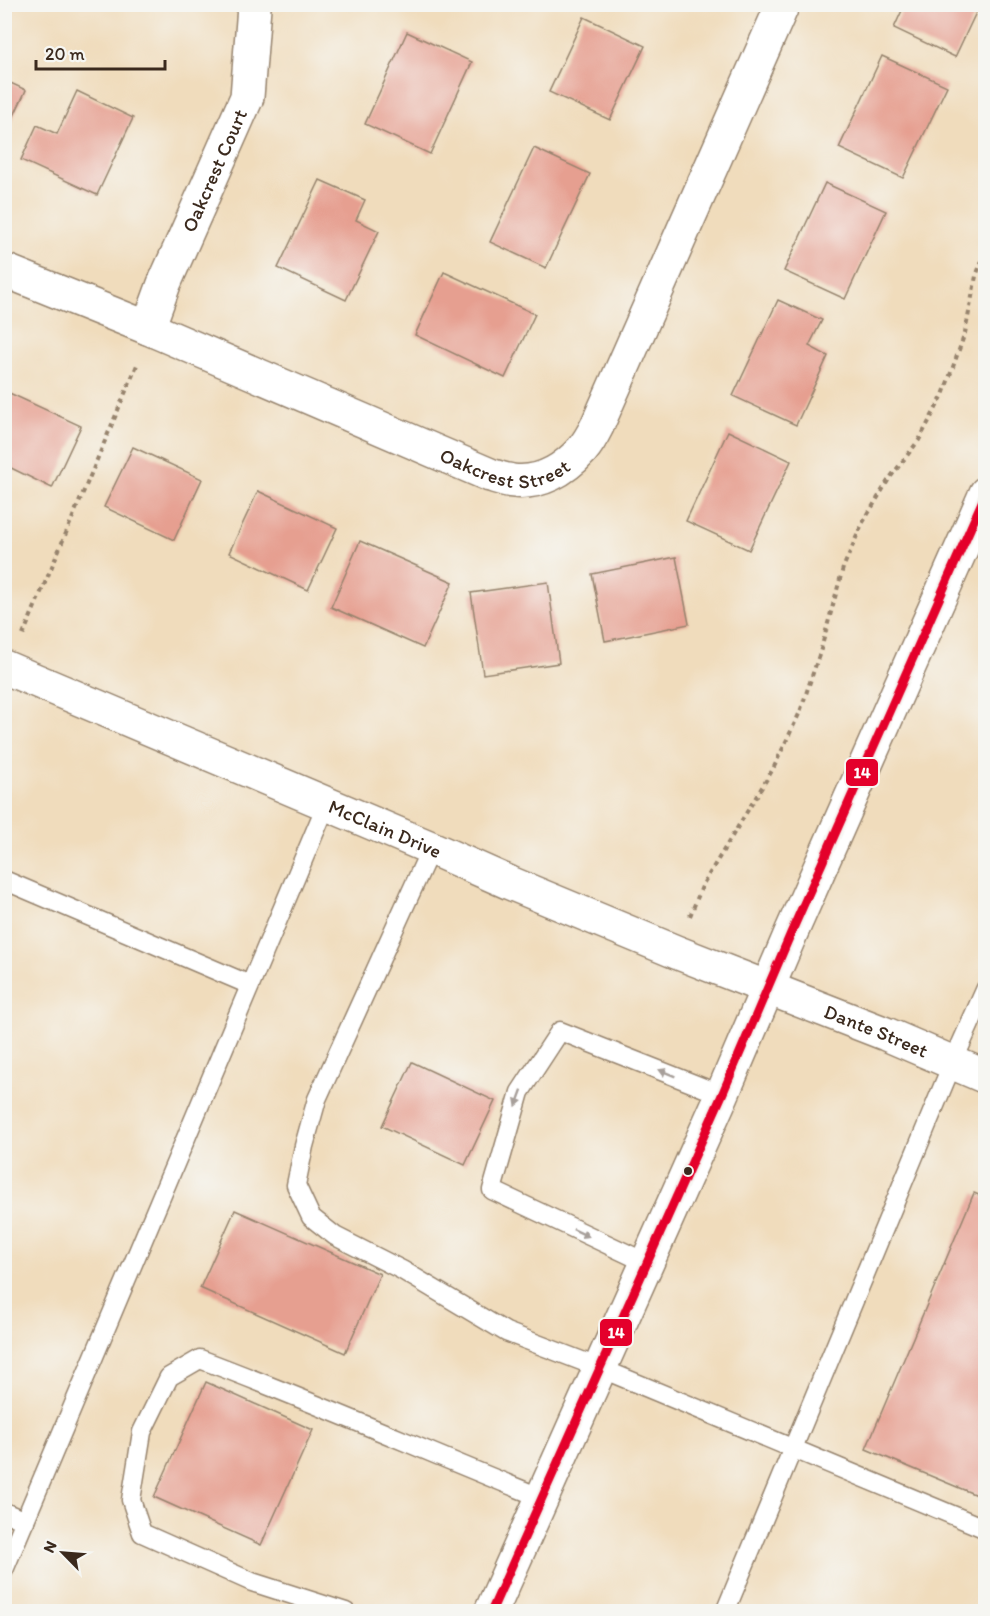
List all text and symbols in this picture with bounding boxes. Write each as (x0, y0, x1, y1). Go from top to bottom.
scale bar (36, 33, 165, 71)
text: 20 m (45, 43, 85, 65)
street label: Oakcrest Court (177, 105, 252, 236)
street label: Oakcrest Street (436, 443, 575, 494)
line badge: 14 (845, 758, 879, 787)
text: 14 (853, 763, 871, 782)
street label: McClain Drive (325, 794, 445, 863)
street label: Dante Street (821, 999, 932, 1063)
one-way arrow (658, 1068, 676, 1078)
one-way arrow (513, 1090, 523, 1108)
unlabelled marker (682, 1165, 694, 1177)
one-way arrow (572, 1228, 590, 1238)
line badge: 14 (599, 1318, 633, 1347)
text: 14 (607, 1323, 625, 1342)
north arrow (33, 1523, 93, 1583)
text: N (39, 1538, 61, 1556)

